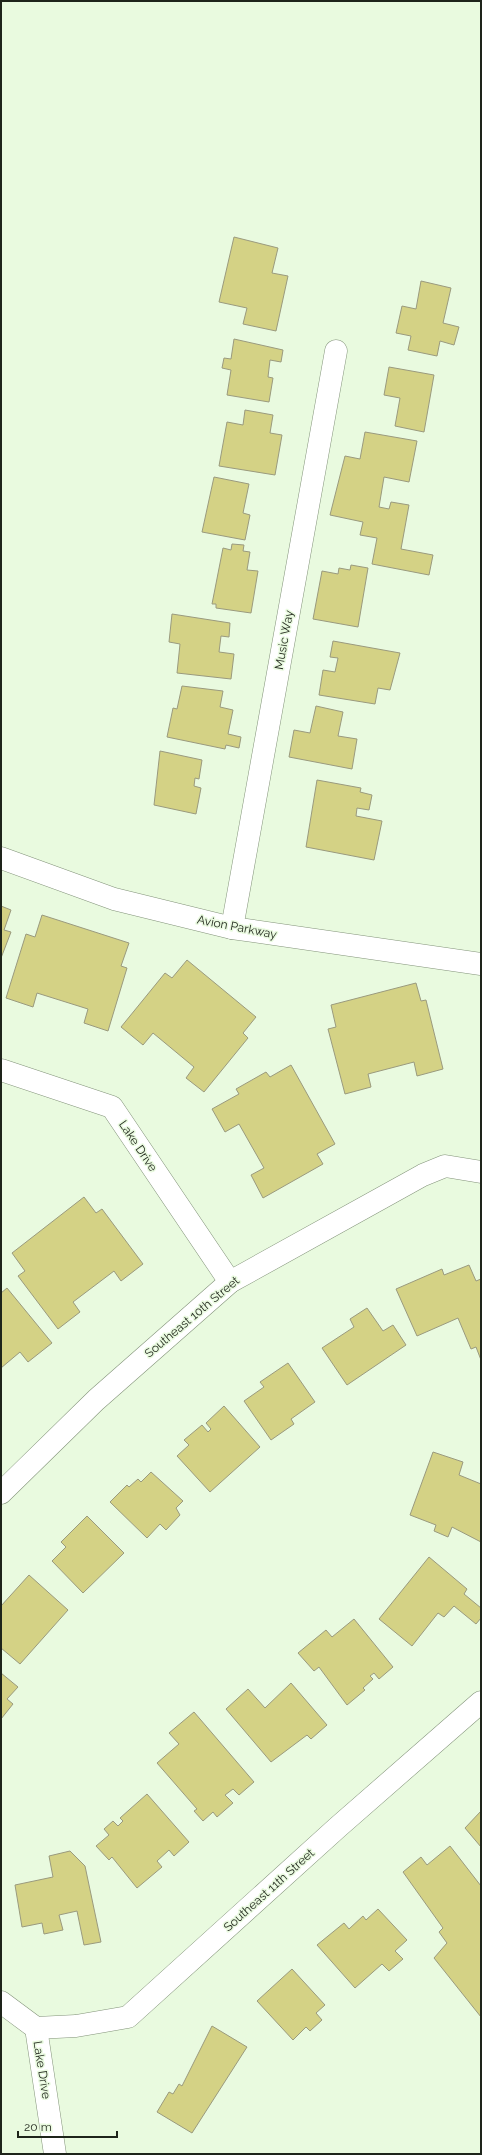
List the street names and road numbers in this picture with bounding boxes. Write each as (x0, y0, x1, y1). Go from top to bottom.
street label: Music Way (272, 609, 296, 671)
street label: Avion Parkway (196, 912, 279, 942)
street label: Lake Drive (116, 1118, 160, 1174)
street label: Southeast 10th Street (142, 1273, 242, 1361)
street label: Southeast 11th Street (221, 1846, 317, 1934)
street label: Lake Drive (31, 2040, 53, 2100)

